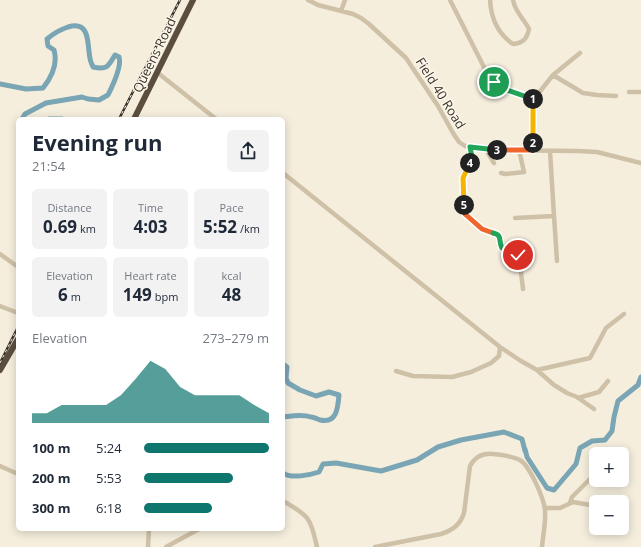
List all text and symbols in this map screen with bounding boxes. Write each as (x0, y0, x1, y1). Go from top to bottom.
street label: Queens Road (128, 15, 180, 95)
street label: Field 40 Road (412, 54, 470, 132)
pin (477, 65, 511, 99)
icon: arrive (483, 71, 505, 93)
pin: 1 (523, 89, 543, 109)
text: 1 (530, 91, 536, 106)
text: Evening run (32, 127, 163, 157)
button: share (227, 130, 269, 172)
pin: 2 (523, 133, 543, 153)
text: 2 (530, 135, 536, 150)
pin: 3 (487, 140, 507, 160)
text: 3 (494, 142, 500, 157)
pin: 4 (460, 153, 480, 173)
text: 4 (467, 155, 473, 170)
text: 21:54 (32, 157, 65, 175)
pin: 5 (454, 195, 474, 215)
text: 5 (461, 197, 467, 212)
text: Distance (47, 200, 92, 215)
text: Time (138, 200, 163, 215)
text: Pace (219, 200, 244, 215)
text: 0.69 (43, 215, 77, 238)
text: 4:03 (133, 215, 168, 238)
text: 5:52 (203, 215, 237, 238)
text: km (77, 221, 96, 236)
text: /km (237, 221, 260, 236)
pin (501, 238, 535, 272)
icon: check (507, 244, 529, 266)
text: Elevation (46, 268, 93, 283)
text: Heart rate (124, 268, 177, 283)
text: kcal (222, 268, 241, 283)
text: 6 (58, 283, 68, 306)
text: 149 (123, 283, 152, 306)
text: 48 (222, 283, 241, 306)
text: m (68, 289, 81, 304)
text: bpm (152, 289, 178, 304)
text: Elevation (32, 329, 87, 347)
text: 273–279 m (202, 329, 269, 347)
text: 100 m (32, 439, 70, 457)
text: 5:24 (96, 439, 122, 457)
map controls (589, 447, 629, 535)
button: + (589, 447, 629, 487)
text: 200 m (32, 469, 70, 487)
text: 5:53 (96, 469, 122, 487)
button: − (589, 495, 629, 535)
text: 300 m (32, 499, 70, 517)
text: 6:18 (96, 499, 122, 517)

